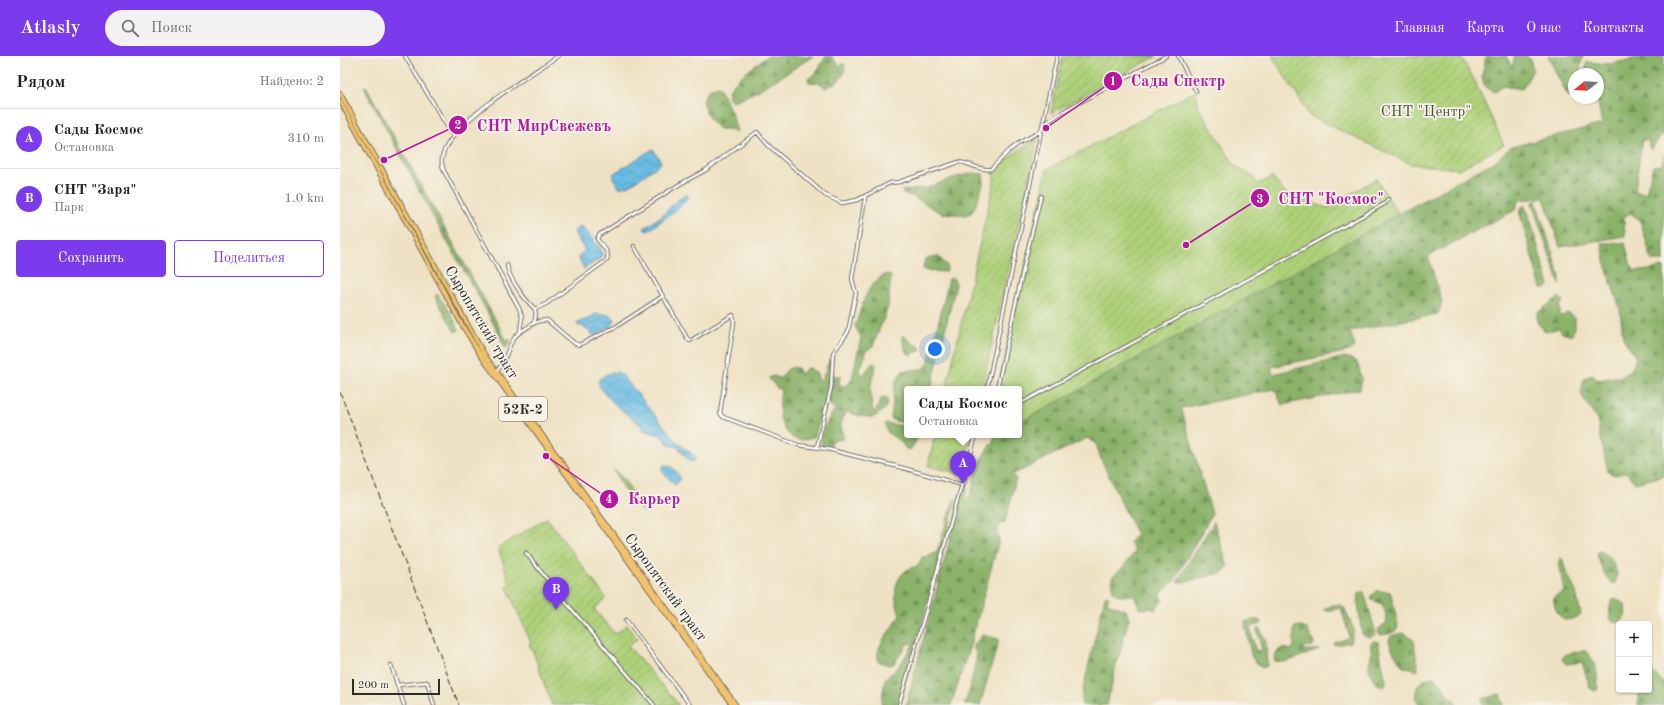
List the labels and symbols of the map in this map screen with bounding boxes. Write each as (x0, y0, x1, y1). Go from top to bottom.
callout: Сады Спектр (1103, 67, 1234, 95)
north arrow (1568, 68, 1604, 104)
text: Сады Спектр (1131, 74, 1225, 90)
text: 1 (1110, 76, 1116, 88)
park label: СНТ "Центр" (1381, 105, 1471, 120)
callout: СНТ МирСвежевъ (448, 111, 619, 139)
text: СНТ МирСвежевъ (477, 119, 611, 135)
text: 2 (455, 120, 462, 132)
callout: СНТ "Космос" (1250, 184, 1391, 212)
text: СНТ "Космос" (1278, 192, 1384, 208)
text: 3 (1257, 194, 1264, 206)
street label: Сыропятский тракт (441, 264, 520, 382)
your location (925, 339, 945, 359)
road number: 52К-2 (499, 397, 547, 421)
pin: A (950, 451, 976, 484)
callout: Карьер (599, 485, 688, 513)
text: Карьер (628, 492, 680, 508)
text: 4 (606, 494, 613, 506)
street label: Сыропятский тракт (621, 531, 709, 644)
pin: B (543, 577, 569, 610)
scale bar (352, 677, 440, 696)

